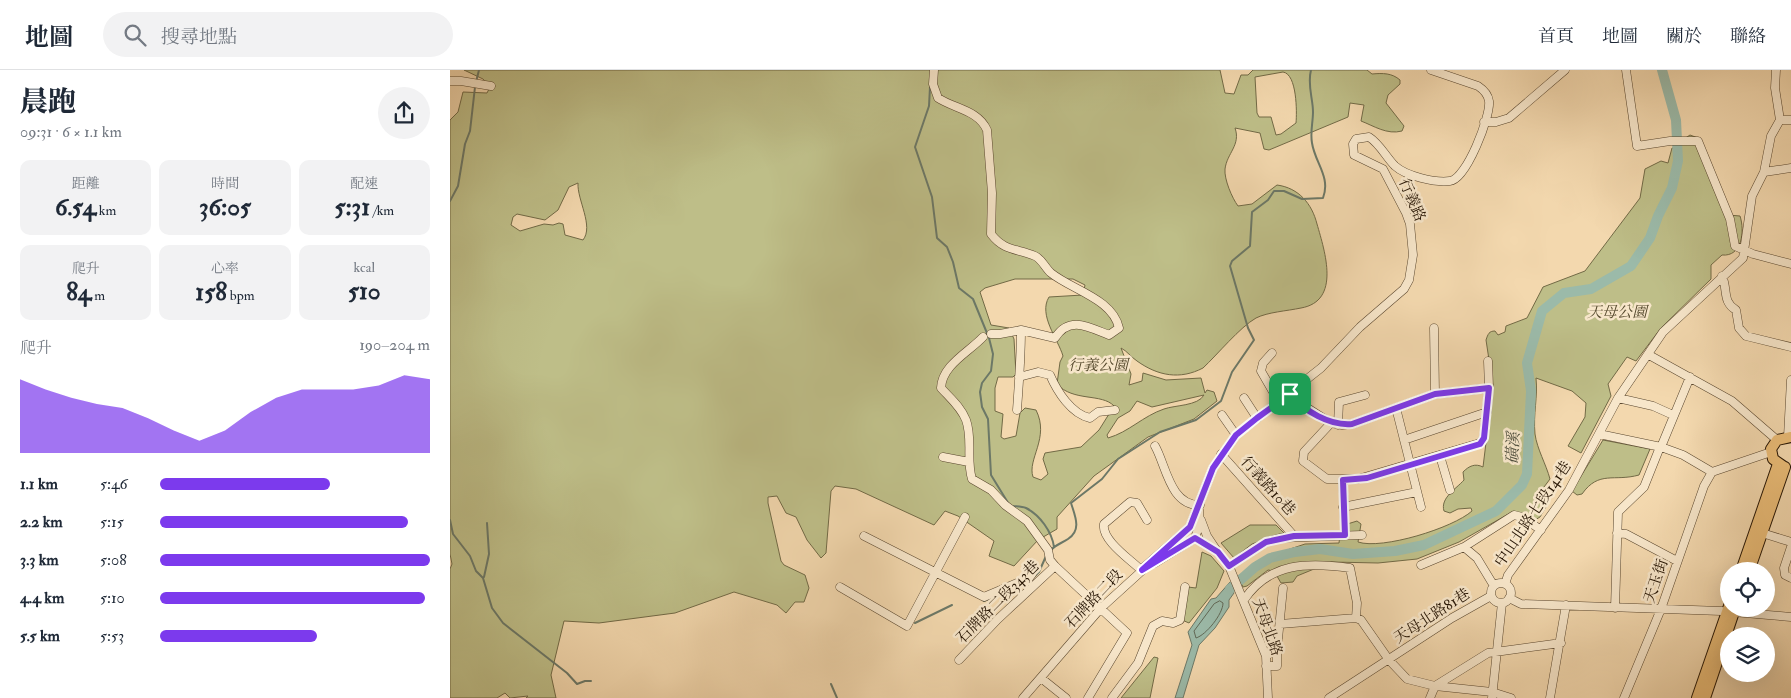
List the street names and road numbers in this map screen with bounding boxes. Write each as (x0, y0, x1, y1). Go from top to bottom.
street label: 行義路 (1394, 176, 1430, 224)
street label: 行義路10巷 (1237, 453, 1299, 519)
street label: 中山北路七段141巷 (1491, 457, 1575, 571)
street label: 石牌路二段343巷 (953, 557, 1043, 647)
street label: 天玉街 (1640, 557, 1672, 605)
street label: 石牌路二段 (1061, 565, 1127, 633)
street label: 天母北路81巷 (1390, 584, 1474, 648)
street label: 天母北路 (1248, 596, 1286, 658)

